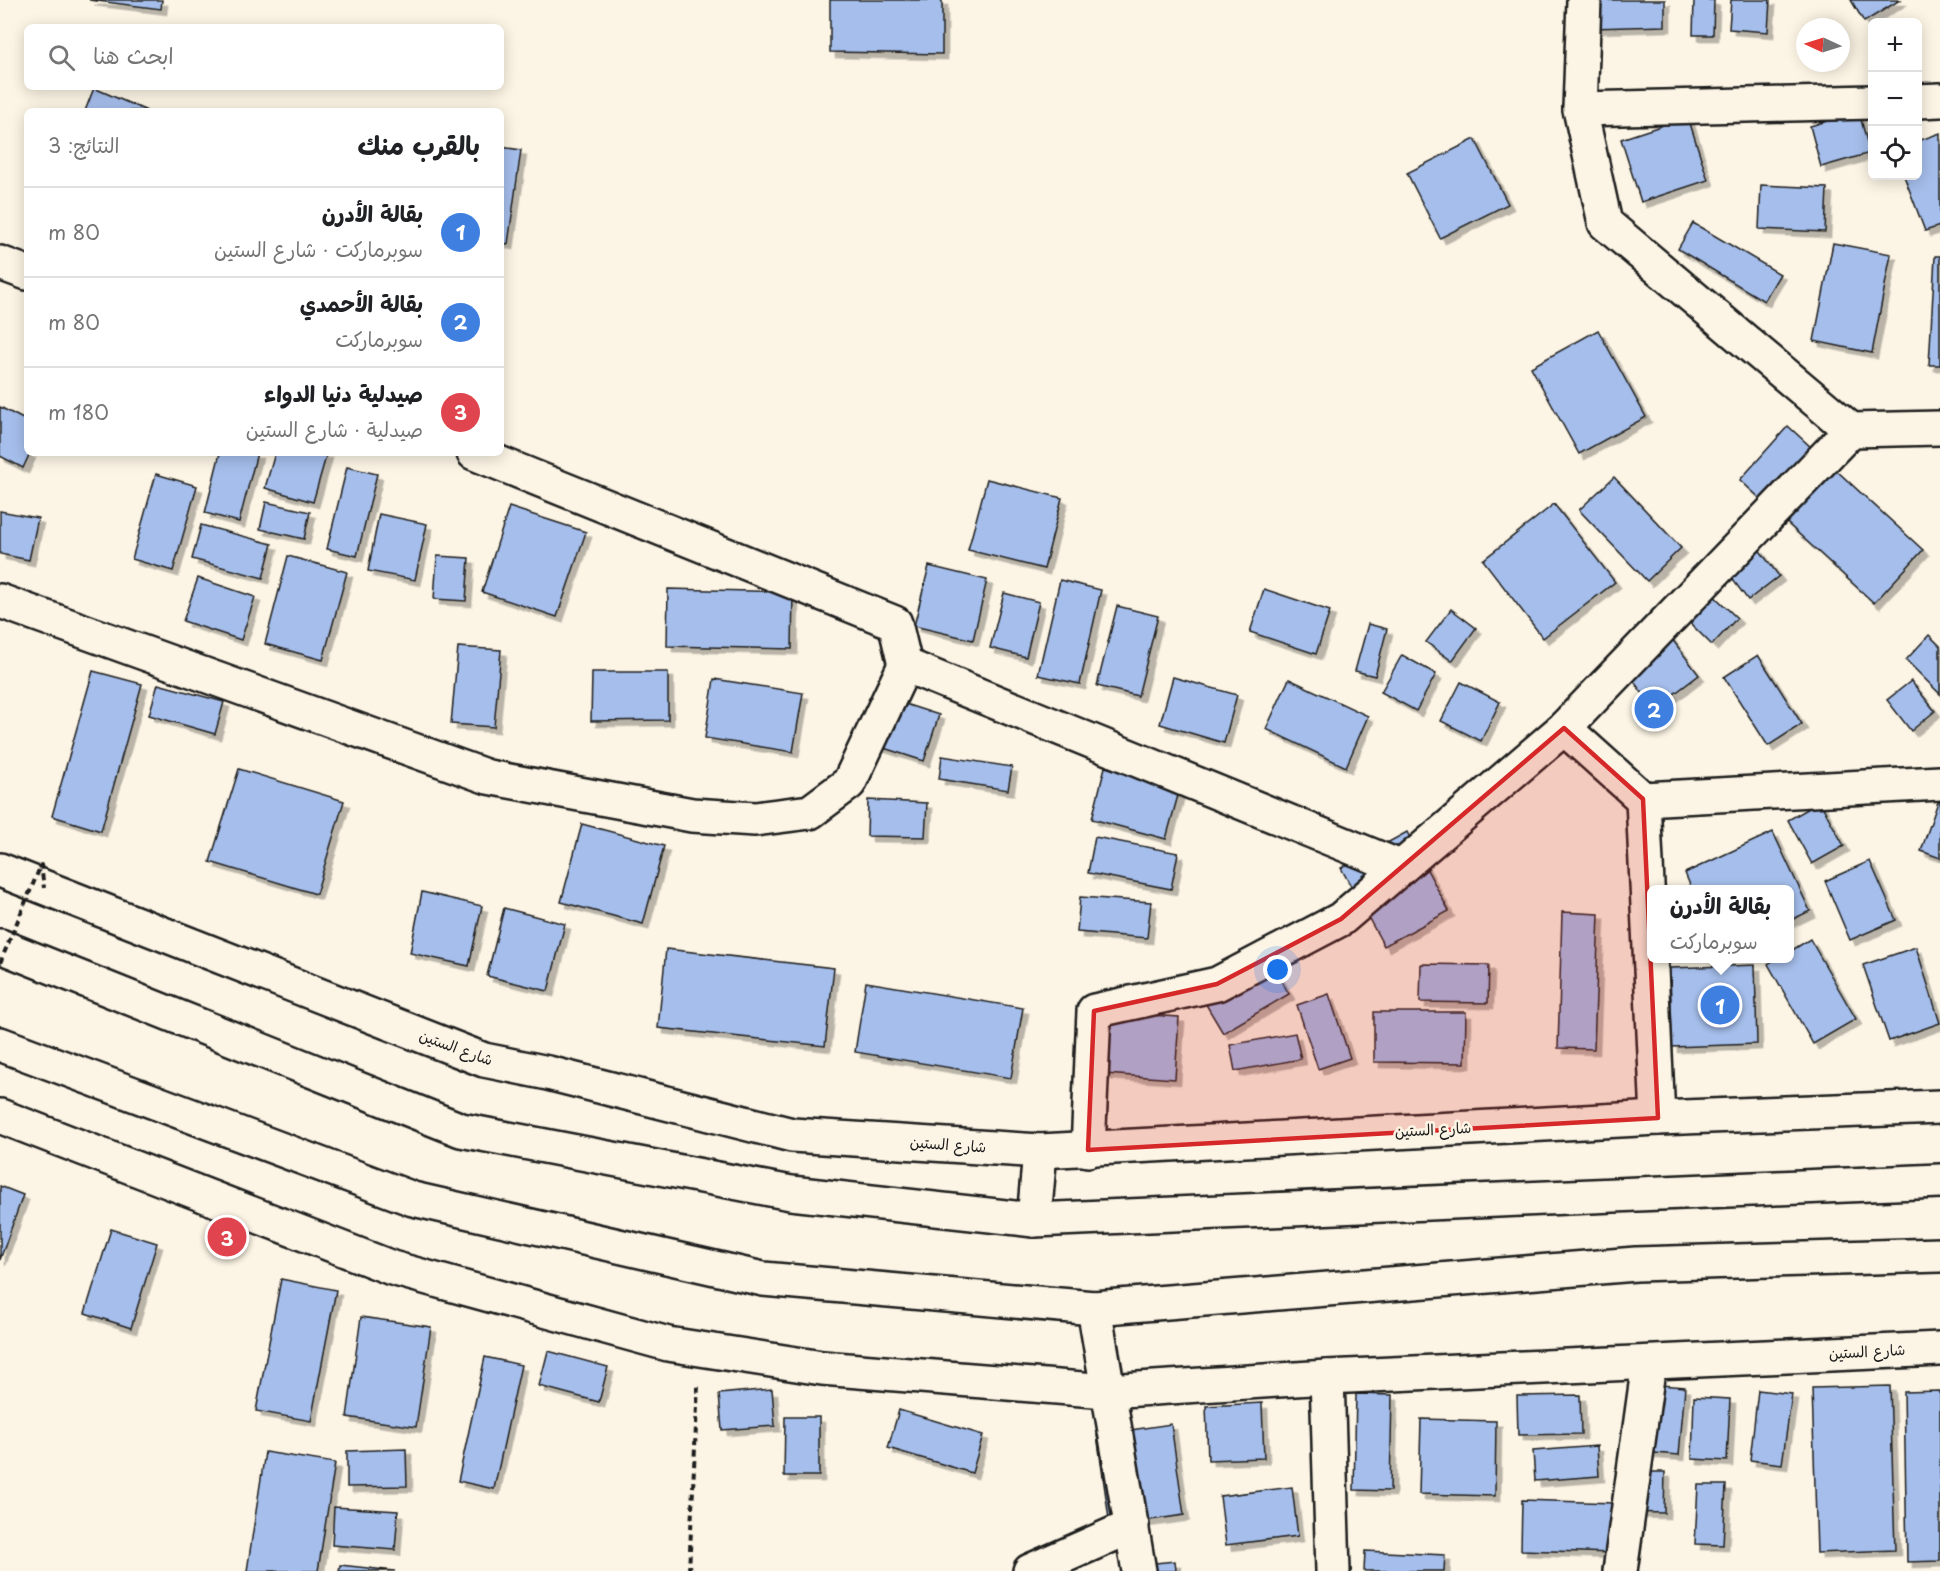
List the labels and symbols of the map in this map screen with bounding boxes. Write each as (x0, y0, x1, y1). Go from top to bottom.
north arrow (1796, 18, 1850, 72)
pin: 2 (1634, 686, 1674, 732)
your location (1263, 955, 1292, 984)
pin: 1 (1700, 982, 1740, 1028)
street label: شارع الستين (417, 1023, 496, 1071)
street label: شارع الستين (1394, 1115, 1472, 1142)
street label: شارع الستين (909, 1129, 987, 1158)
pin: 3 (208, 1214, 246, 1260)
street label: شارع الستين (1828, 1337, 1906, 1364)

